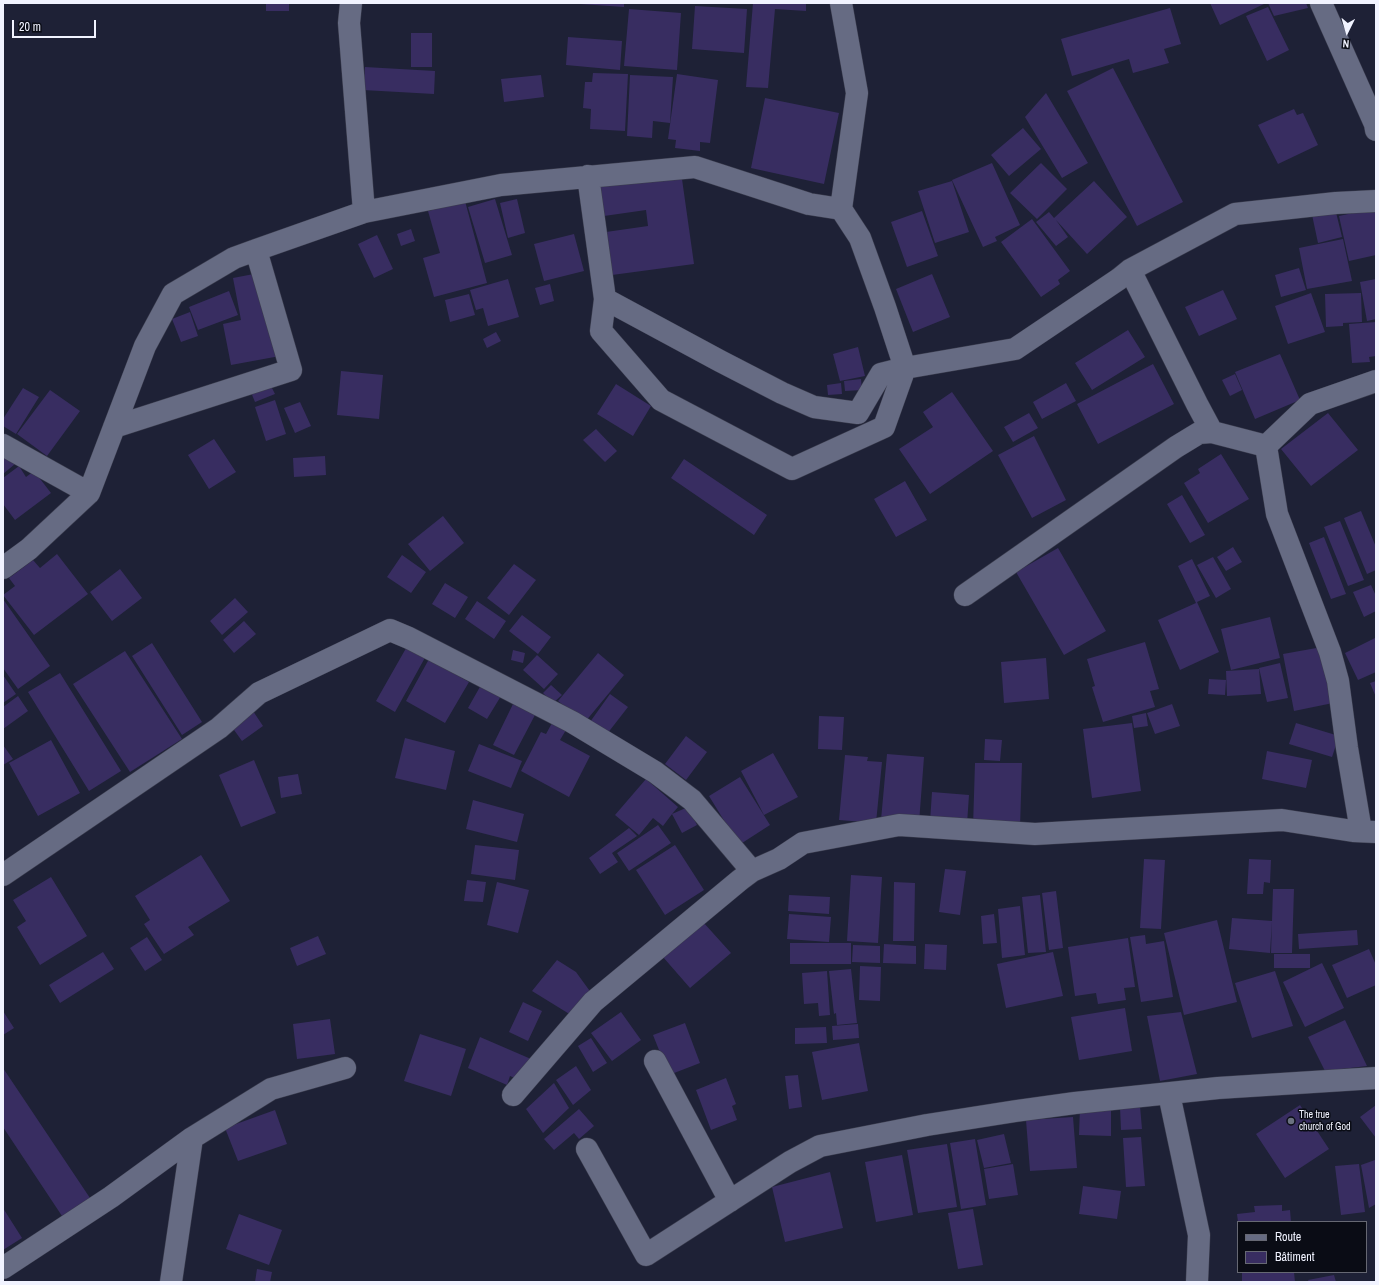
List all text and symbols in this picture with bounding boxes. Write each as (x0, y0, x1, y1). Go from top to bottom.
scale bar (14, 12, 98, 38)
north arrow (1327, 12, 1367, 52)
text: 20 m (19, 19, 41, 35)
text: N (1342, 37, 1350, 51)
place label: The true church of God (1299, 1109, 1351, 1132)
marker: The true church of God (1286, 1116, 1296, 1126)
legend (1237, 1221, 1367, 1273)
text: Route (1275, 1229, 1301, 1245)
text: Bâtiment (1275, 1249, 1314, 1265)

